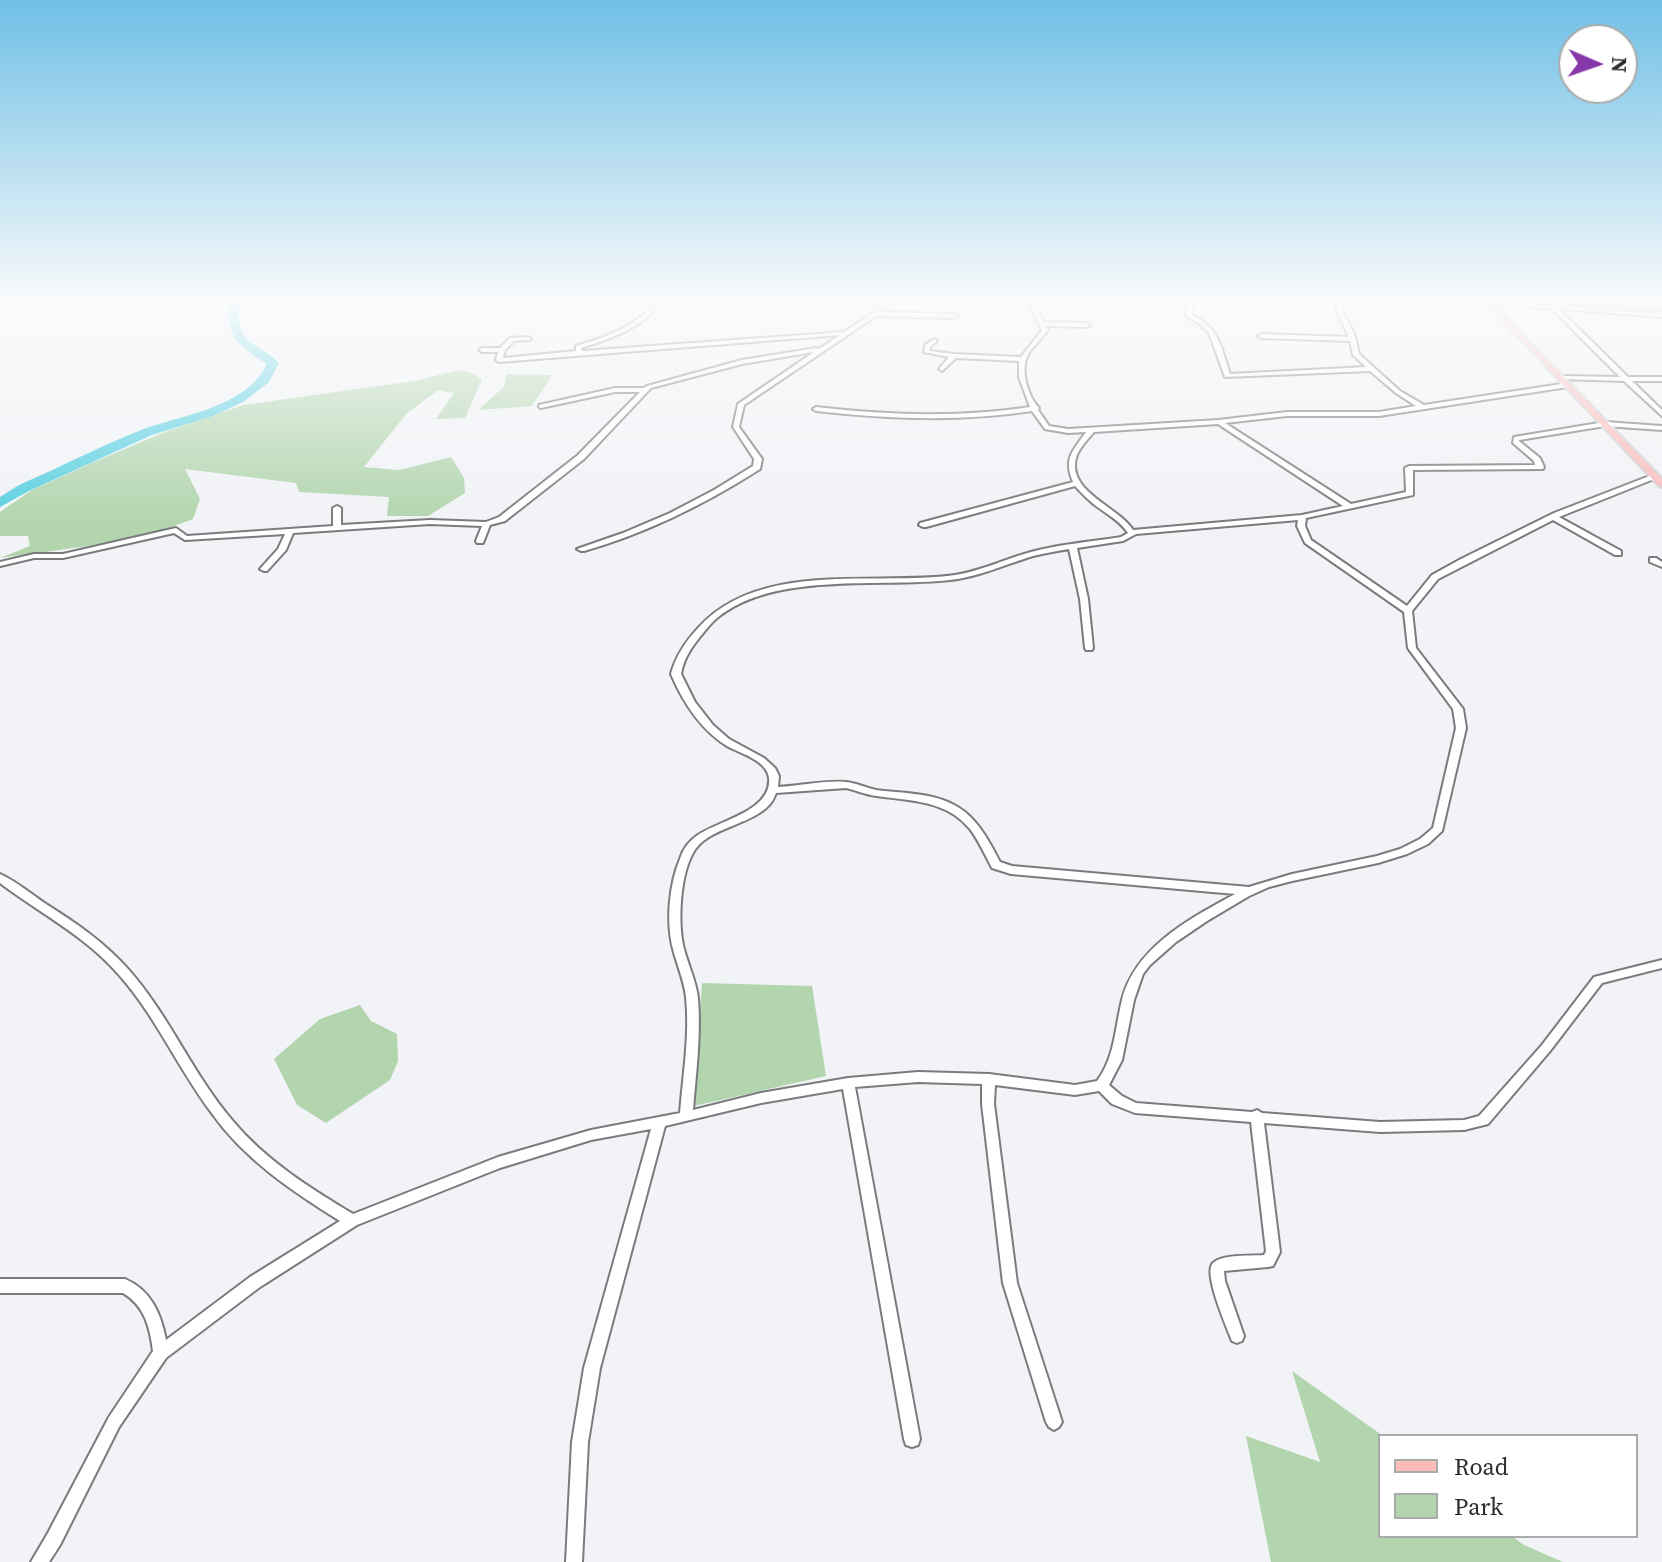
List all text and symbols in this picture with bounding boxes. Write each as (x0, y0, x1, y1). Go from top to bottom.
north arrow (1558, 24, 1638, 104)
text: N (1605, 56, 1635, 73)
legend (1378, 1434, 1638, 1538)
text: Road (1454, 1450, 1508, 1483)
text: Park (1454, 1490, 1503, 1523)

